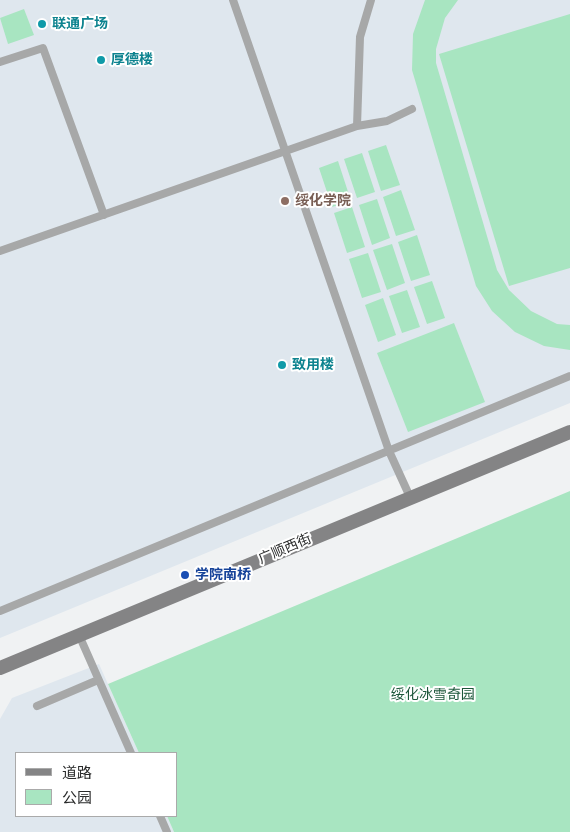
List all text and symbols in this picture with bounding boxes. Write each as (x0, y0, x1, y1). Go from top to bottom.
place label: 联通广场 (52, 16, 108, 32)
marker: 联通广场 (36, 18, 48, 30)
place label: 厚德楼 (111, 52, 153, 68)
marker: 厚德楼 (95, 54, 107, 66)
place label: 绥化学院 (295, 193, 351, 209)
marker: 绥化学院 (279, 195, 291, 207)
place label: 致用楼 (292, 357, 334, 373)
marker: 致用楼 (276, 359, 288, 371)
street label: 广顺西街 (256, 530, 314, 568)
place label: 学院南桥 (195, 567, 251, 583)
marker: 学院南桥 (179, 569, 191, 581)
park label: 绥化冰雪奇园 (391, 687, 475, 703)
legend (15, 752, 178, 817)
text: 道路 (62, 763, 92, 782)
text: 公园 (62, 788, 92, 807)

